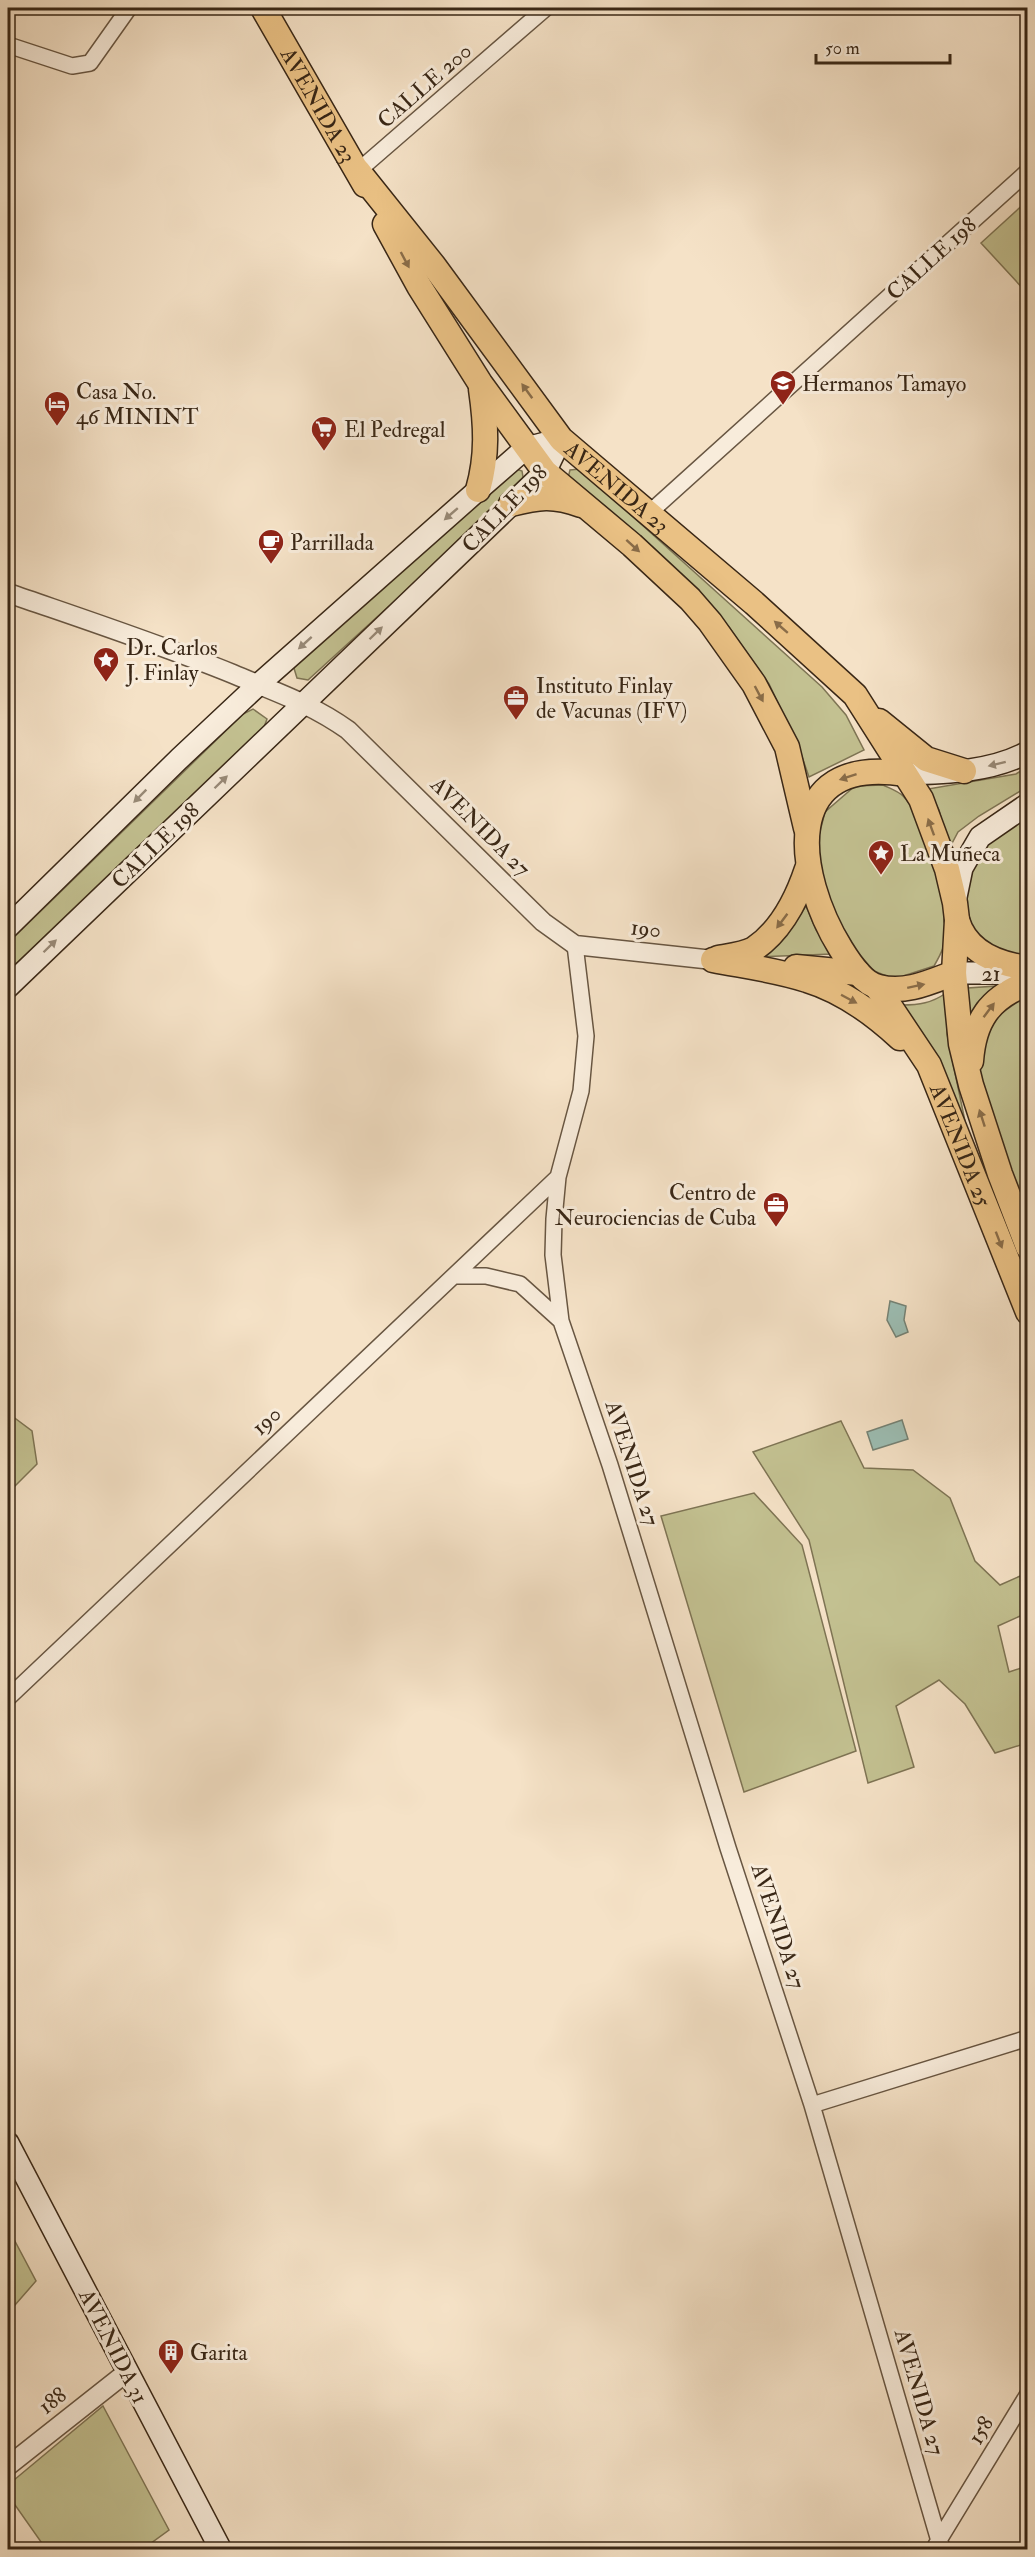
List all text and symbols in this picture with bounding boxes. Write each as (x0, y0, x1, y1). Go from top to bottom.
scale bar (816, 27, 950, 65)
street label: CALLE 200 (372, 37, 478, 134)
text: 50 m (825, 37, 860, 60)
street label: AVENIDA 23 (273, 42, 362, 168)
street label: CALLE 198 (881, 211, 983, 307)
one-way arrow (400, 252, 410, 269)
school or university icon: Hermanos Tamayo (768, 368, 798, 406)
place label: Hermanos Tamayo (802, 370, 966, 398)
place label: Casa No. 46 MININT (76, 378, 199, 431)
one-way arrow (521, 384, 533, 399)
hotel icon: Casa No. 46 MININT (42, 389, 72, 427)
supermarket icon: El Pedregal (309, 414, 339, 452)
place label: El Pedregal (344, 416, 446, 444)
street label: AVENIDA 23 (558, 435, 675, 540)
street label: CALLE 198 (456, 459, 554, 559)
one-way arrow (444, 507, 459, 520)
cafe icon: Parrillada (256, 527, 286, 565)
place label: Parrillada (290, 529, 375, 557)
one-way arrow (625, 539, 640, 552)
one-way arrow (774, 621, 789, 634)
one-way arrow (369, 626, 383, 640)
place label: Dr. Carlos J. Finlay (125, 634, 218, 687)
one-way arrow (298, 636, 313, 649)
place icon: Dr. Carlos J. Finlay (91, 645, 121, 683)
place label: Instituto Finlay de Vacunas (IFV) (536, 672, 687, 725)
office icon: Instituto Finlay de Vacunas (IFV) (501, 683, 531, 721)
one-way arrow (754, 685, 764, 702)
one-way arrow (987, 759, 1006, 769)
street label: AVENIDA 27 (424, 770, 536, 883)
one-way arrow (839, 773, 857, 782)
one-way arrow (213, 775, 228, 789)
one-way arrow (134, 789, 148, 803)
street label: CALLE 198 (106, 797, 206, 895)
one-way arrow (926, 818, 936, 836)
place icon: La Muñeca (866, 838, 896, 876)
place label: La Muñeca (900, 840, 1001, 868)
street label: 190 (629, 913, 662, 945)
one-way arrow (776, 913, 788, 928)
one-way arrow (42, 940, 56, 954)
street label: 21 (981, 960, 1001, 988)
one-way arrow (907, 980, 926, 990)
one-way arrow (840, 994, 857, 1004)
one-way arrow (982, 1002, 994, 1017)
street label: AVENIDA 25 (923, 1079, 997, 1211)
one-way arrow (976, 1109, 986, 1127)
place label: Centro de Neurociencias de Cuba (555, 1179, 757, 1232)
office icon: Centro de Neurociencias de Cuba (761, 1190, 791, 1228)
one-way arrow (995, 1231, 1004, 1249)
street label: AVENIDA 27 (598, 1396, 665, 1529)
street label: 190 (246, 1400, 287, 1441)
street label: AVENIDA 27 (744, 1859, 811, 1992)
street label: AVENIDA 31 (72, 2283, 154, 2409)
street label: AVENIDA 27 (887, 2325, 950, 2459)
building icon: Garita (156, 2337, 186, 2375)
place label: Garita (190, 2339, 249, 2367)
street label: 188 (33, 2381, 72, 2421)
street label: 158 (962, 2411, 1000, 2450)

